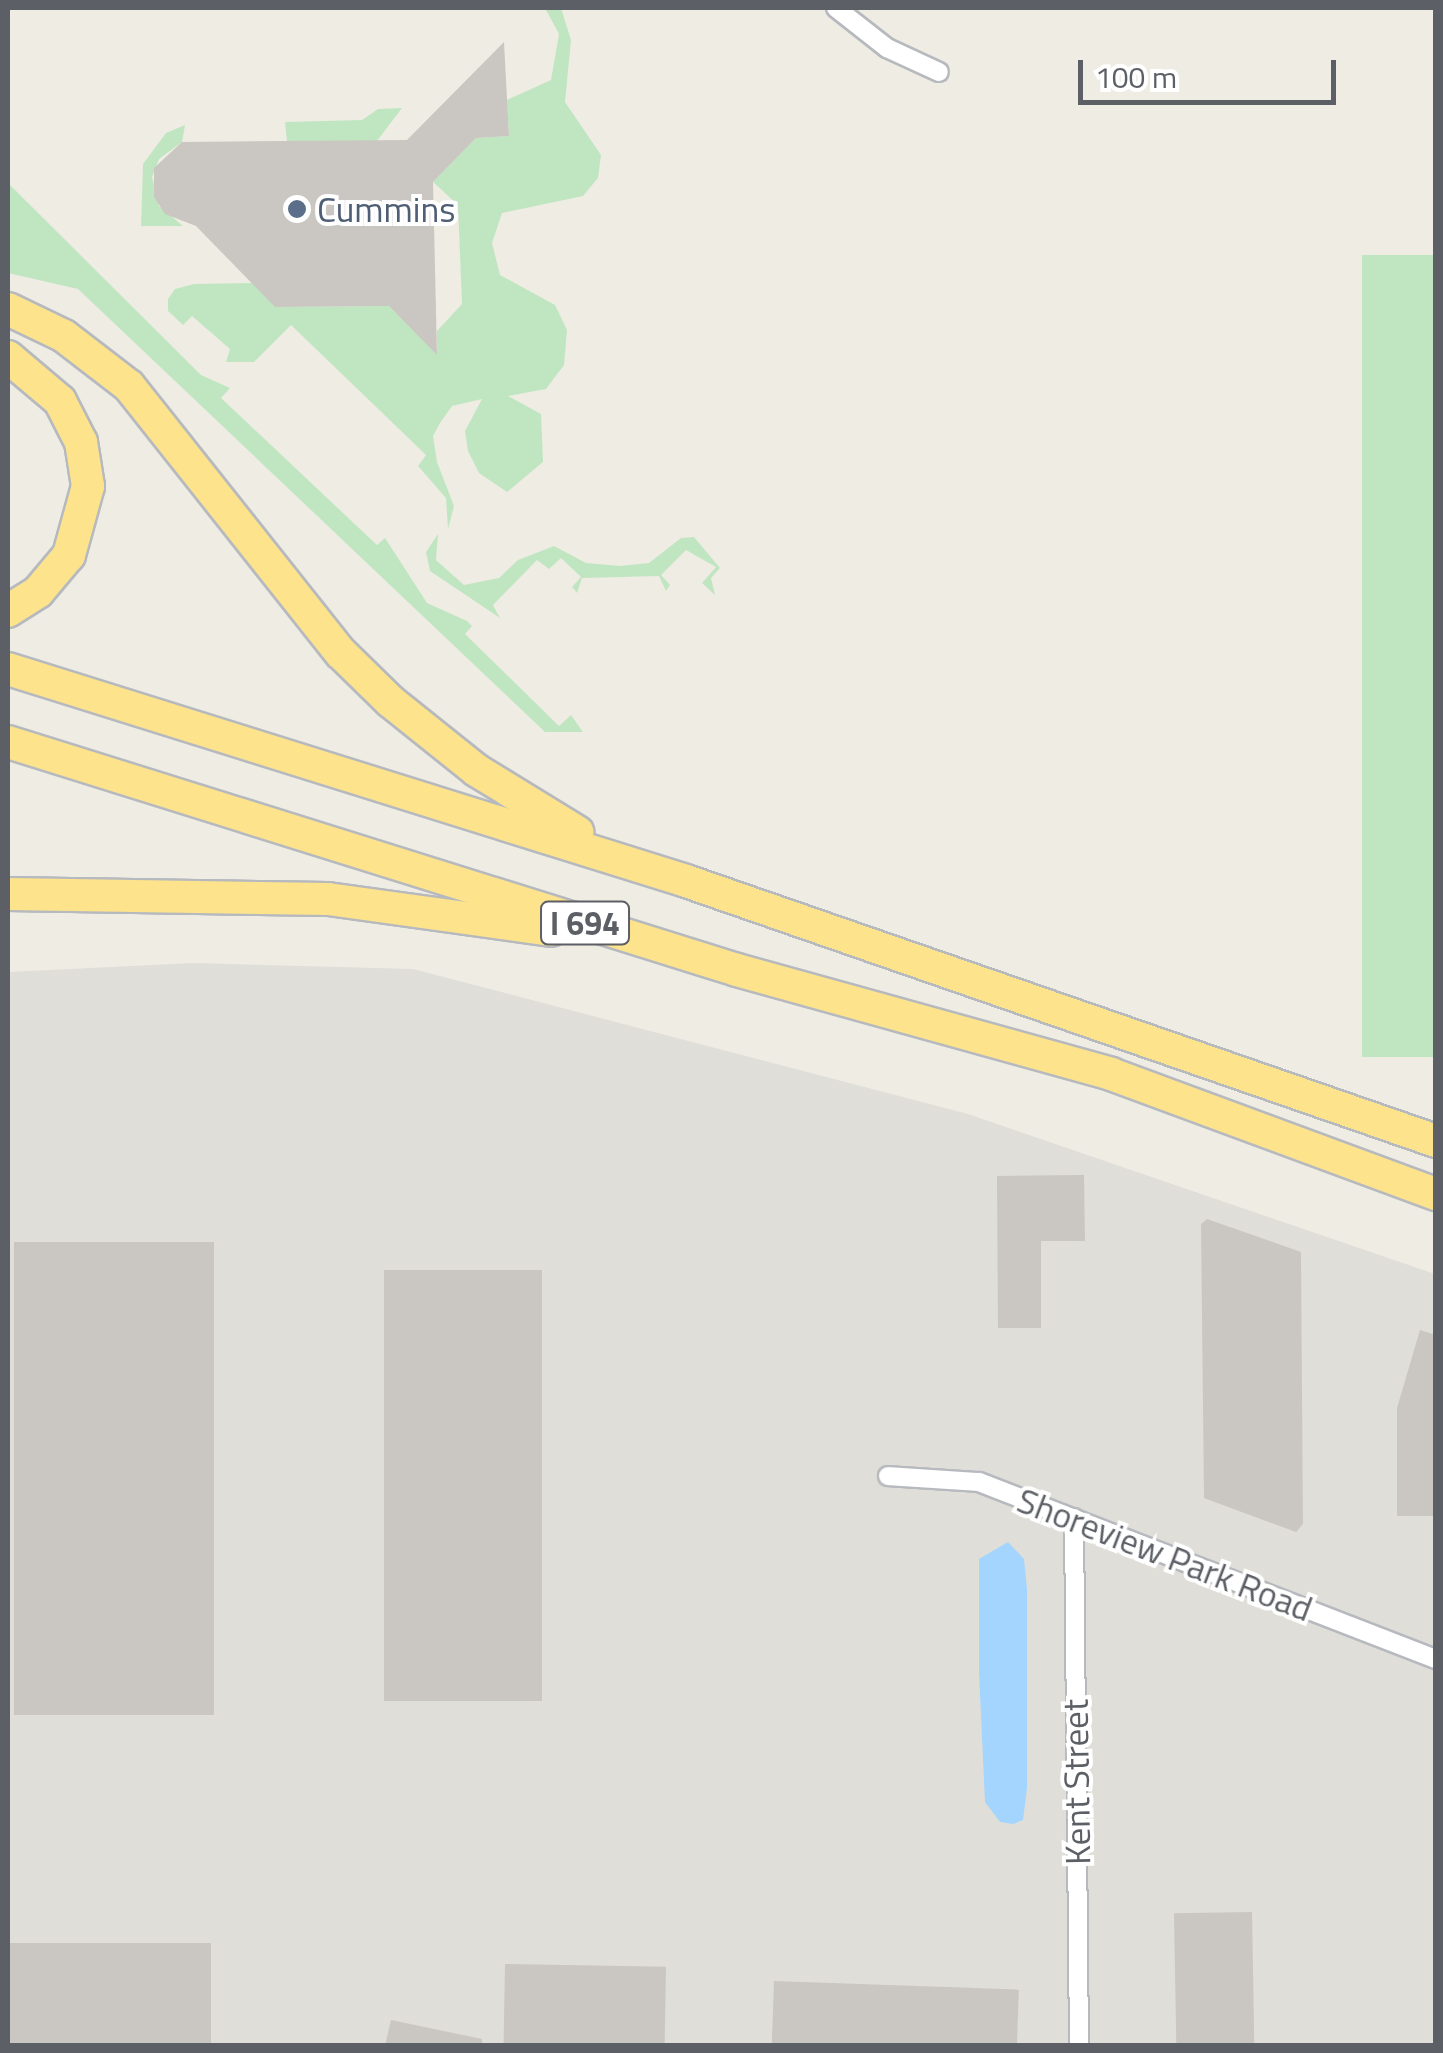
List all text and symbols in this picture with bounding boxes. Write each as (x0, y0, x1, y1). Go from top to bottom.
scale bar (1083, 40, 1340, 102)
text: 100 m (1095, 54, 1177, 100)
place label: Cummins (317, 188, 455, 230)
marker: Cummins (286, 198, 308, 220)
road number: I 694 (540, 896, 630, 950)
street label: Shoreview Park Road (1012, 1478, 1318, 1630)
street label: Kent Street (1054, 1699, 1098, 1865)

